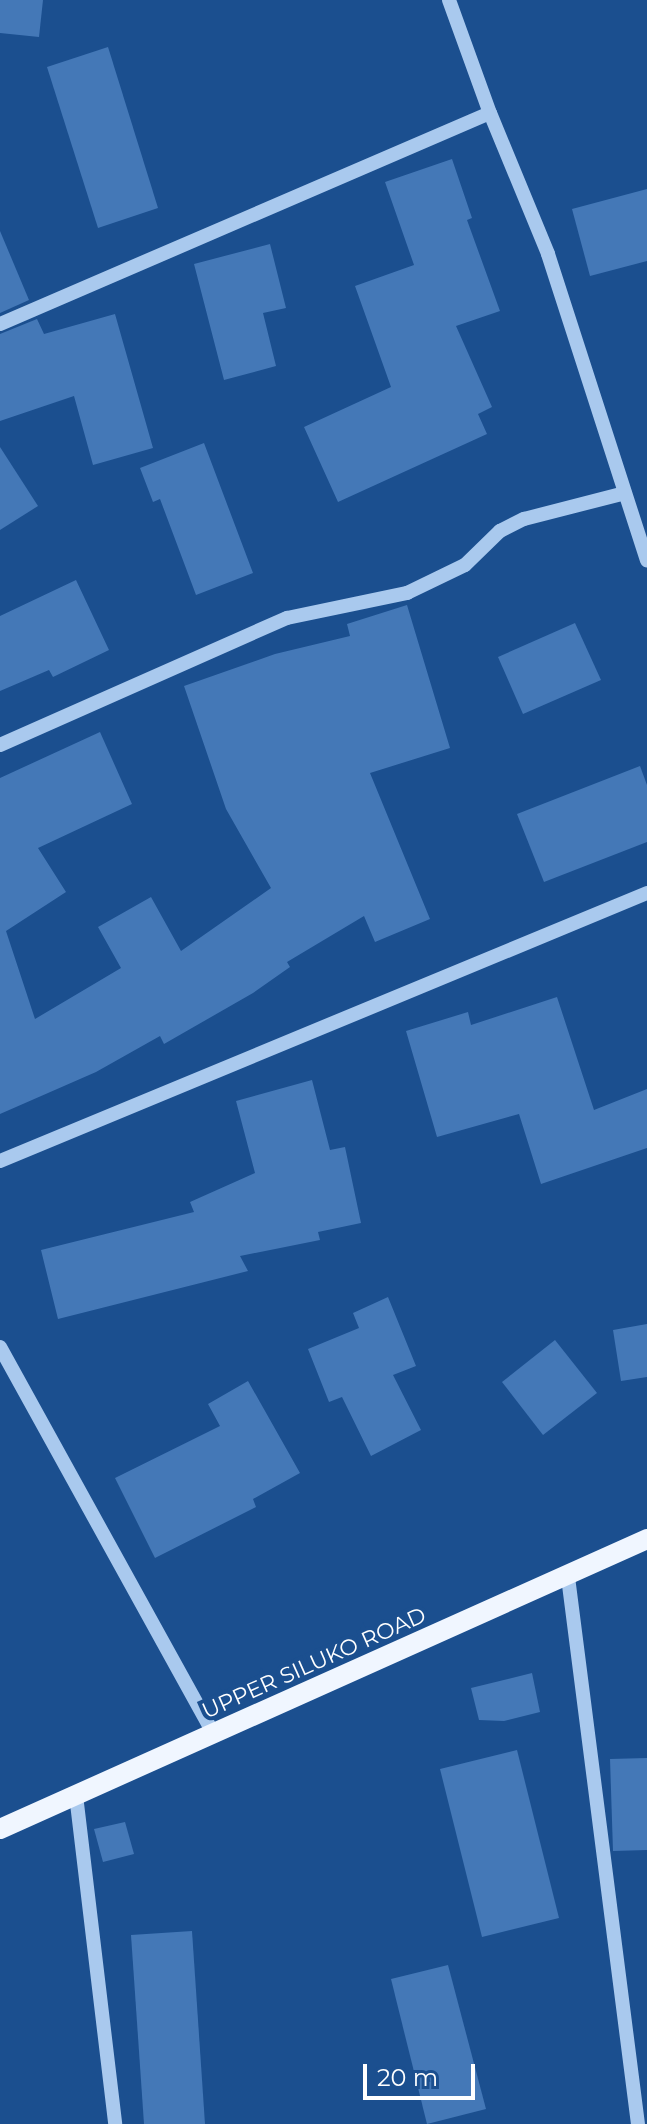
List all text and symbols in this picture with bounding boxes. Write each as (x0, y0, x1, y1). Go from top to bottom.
street label: UPPER SILUKO ROAD (198, 1602, 430, 1724)
scale bar (367, 2048, 479, 2098)
text: 20 m (377, 2063, 438, 2092)

